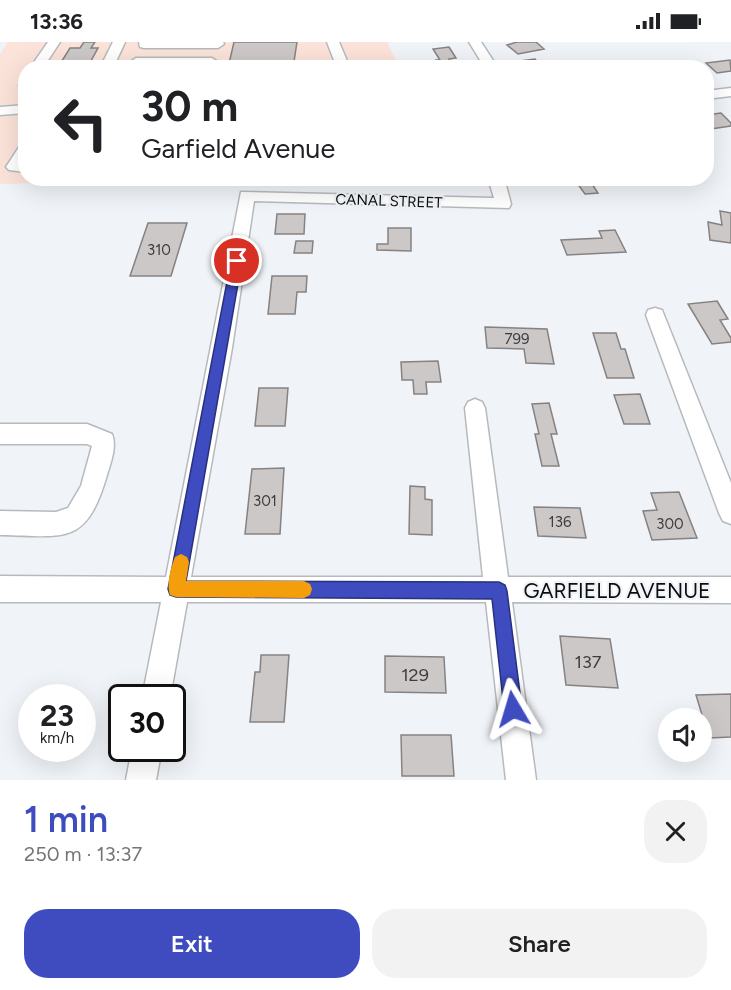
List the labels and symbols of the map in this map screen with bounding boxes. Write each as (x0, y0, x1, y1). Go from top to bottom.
street label: CANAL STREET (335, 190, 444, 212)
pin (211, 235, 262, 286)
house number: 310 (147, 241, 171, 259)
house number: 799 (504, 330, 530, 348)
house number: 301 (253, 492, 277, 510)
house number: 136 (549, 513, 572, 531)
house number: 300 (656, 515, 684, 533)
street label: GARFIELD AVENUE (523, 578, 711, 603)
house number: 137 (575, 651, 602, 673)
house number: 129 (401, 664, 429, 686)
position arrow (481, 677, 545, 741)
speed limit sign: 30 (108, 684, 186, 762)

